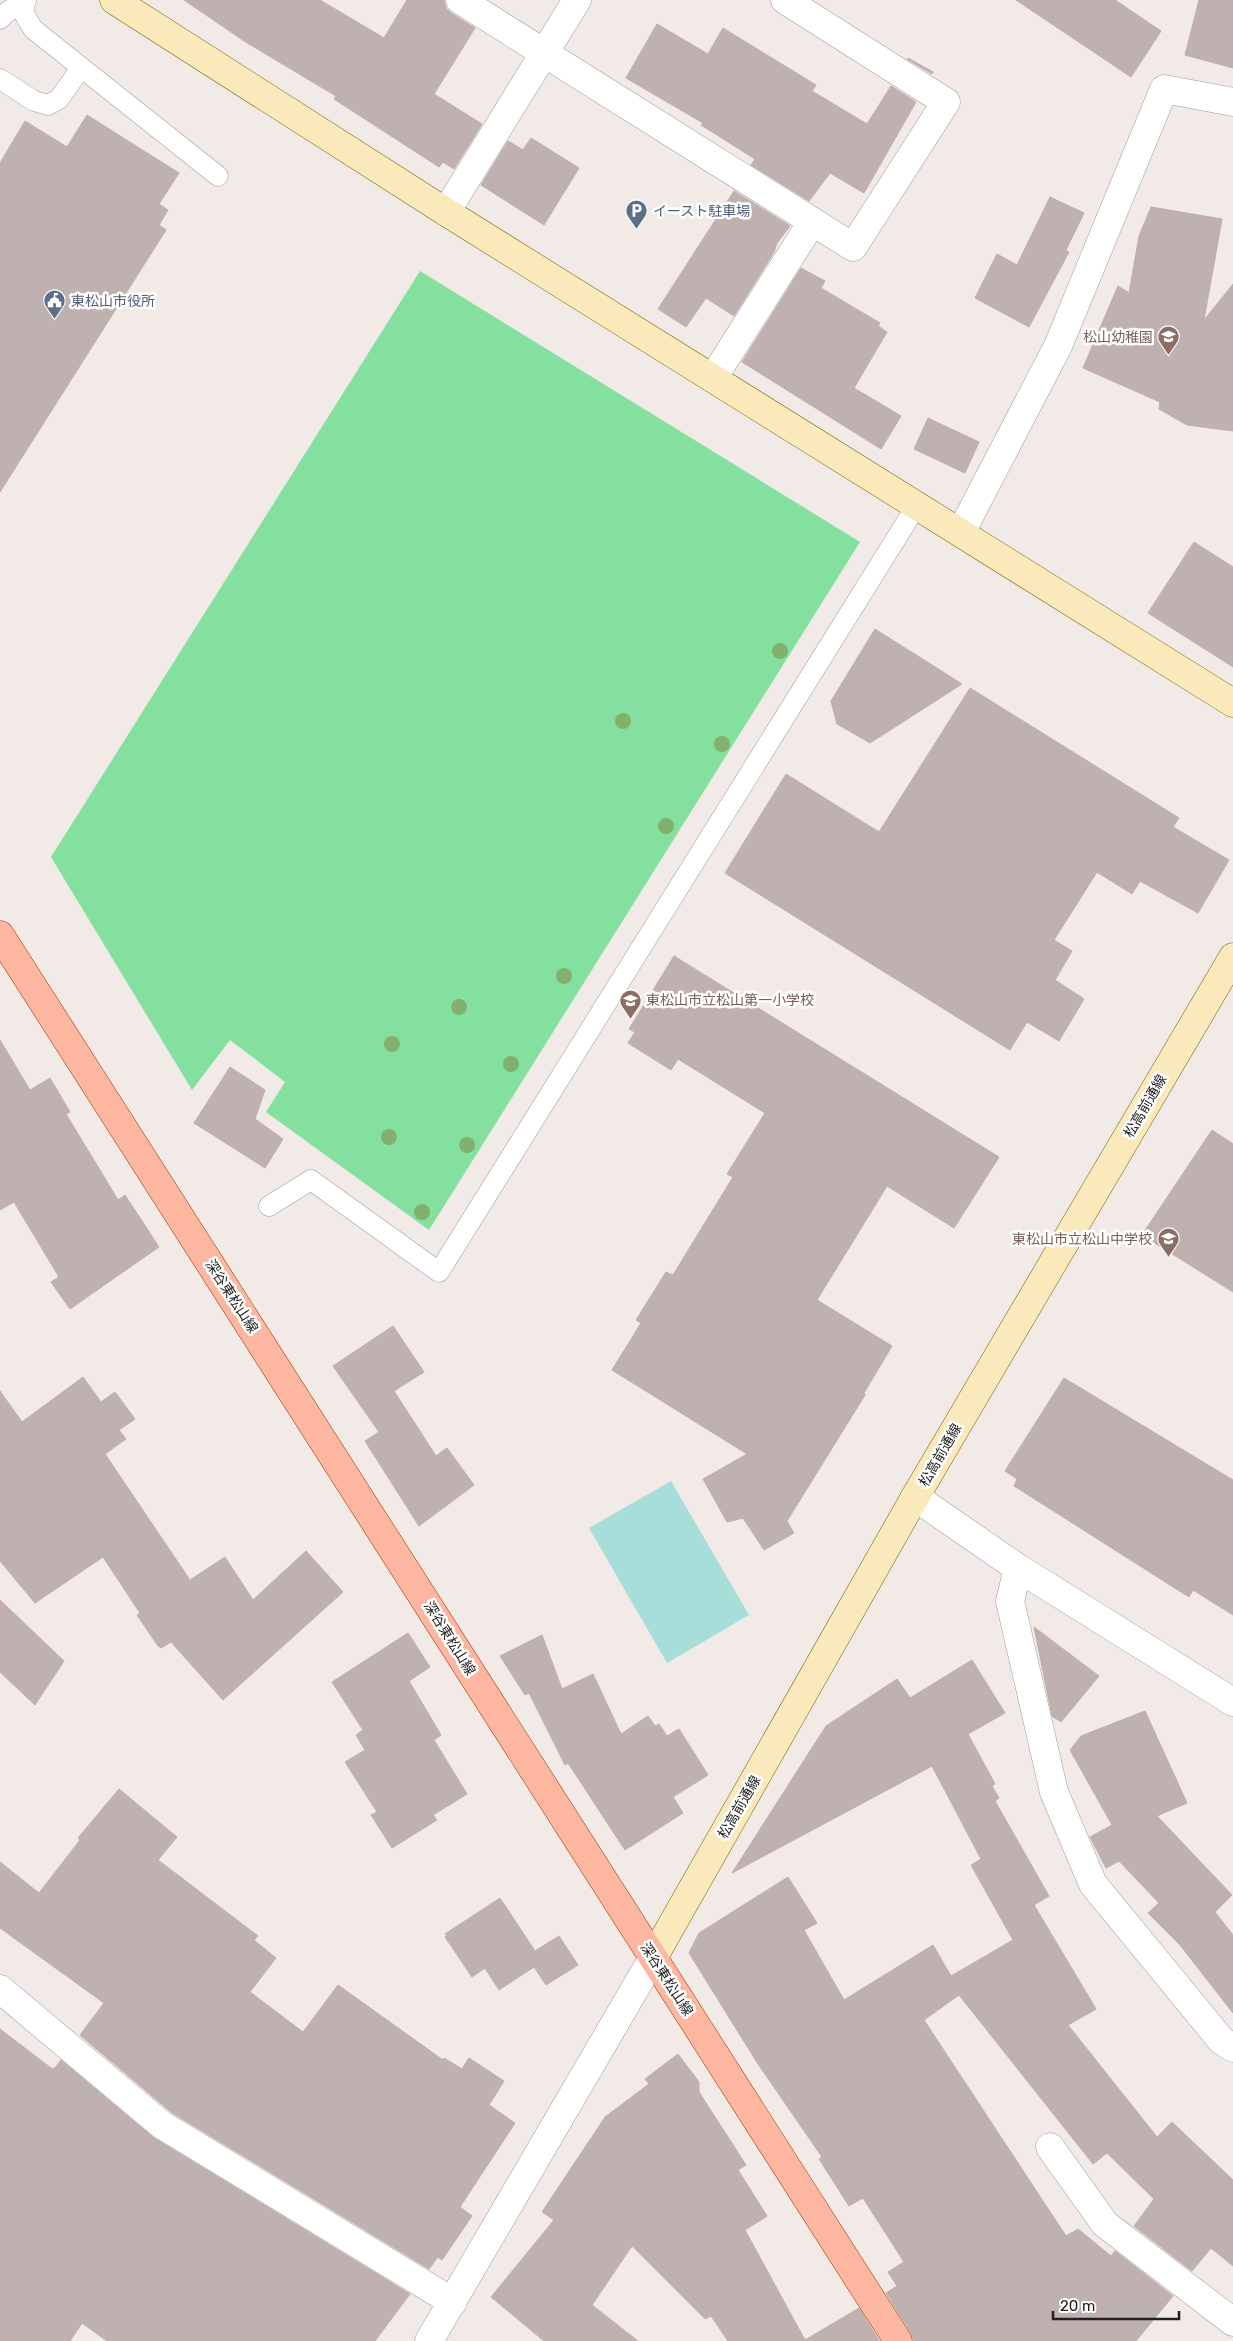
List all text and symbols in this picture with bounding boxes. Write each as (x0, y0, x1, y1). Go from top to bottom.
parking icon: イースト駐車場 (625, 199, 649, 230)
place label: イースト駐車場 (653, 203, 750, 220)
public building icon: 東松山市役所 (43, 289, 67, 320)
place label: 東松山市役所 (71, 293, 155, 310)
school or university icon: 松山幼稚園 (1157, 325, 1181, 356)
place label: 松山幼稚園 (1083, 329, 1153, 346)
school or university icon: 東松山市立松山第一小学校 (618, 988, 642, 1019)
place label: 東松山市立松山第一小学校 (646, 992, 814, 1009)
street label: 松高前通線 (1121, 1072, 1170, 1141)
school or university icon: 東松山市立松山中学校 (1156, 1227, 1180, 1258)
place label: 東松山市立松山中学校 (1012, 1231, 1152, 1248)
street label: 深谷東松山線 (202, 1256, 262, 1336)
street label: 松高前通線 (916, 1421, 965, 1490)
street label: 深谷東松山線 (420, 1598, 479, 1678)
street label: 松高前通線 (715, 1773, 764, 1842)
street label: 深谷東松山線 (637, 1939, 697, 2019)
scale bar (1053, 2288, 1179, 2320)
text: 20 m (1060, 2297, 1095, 2315)

